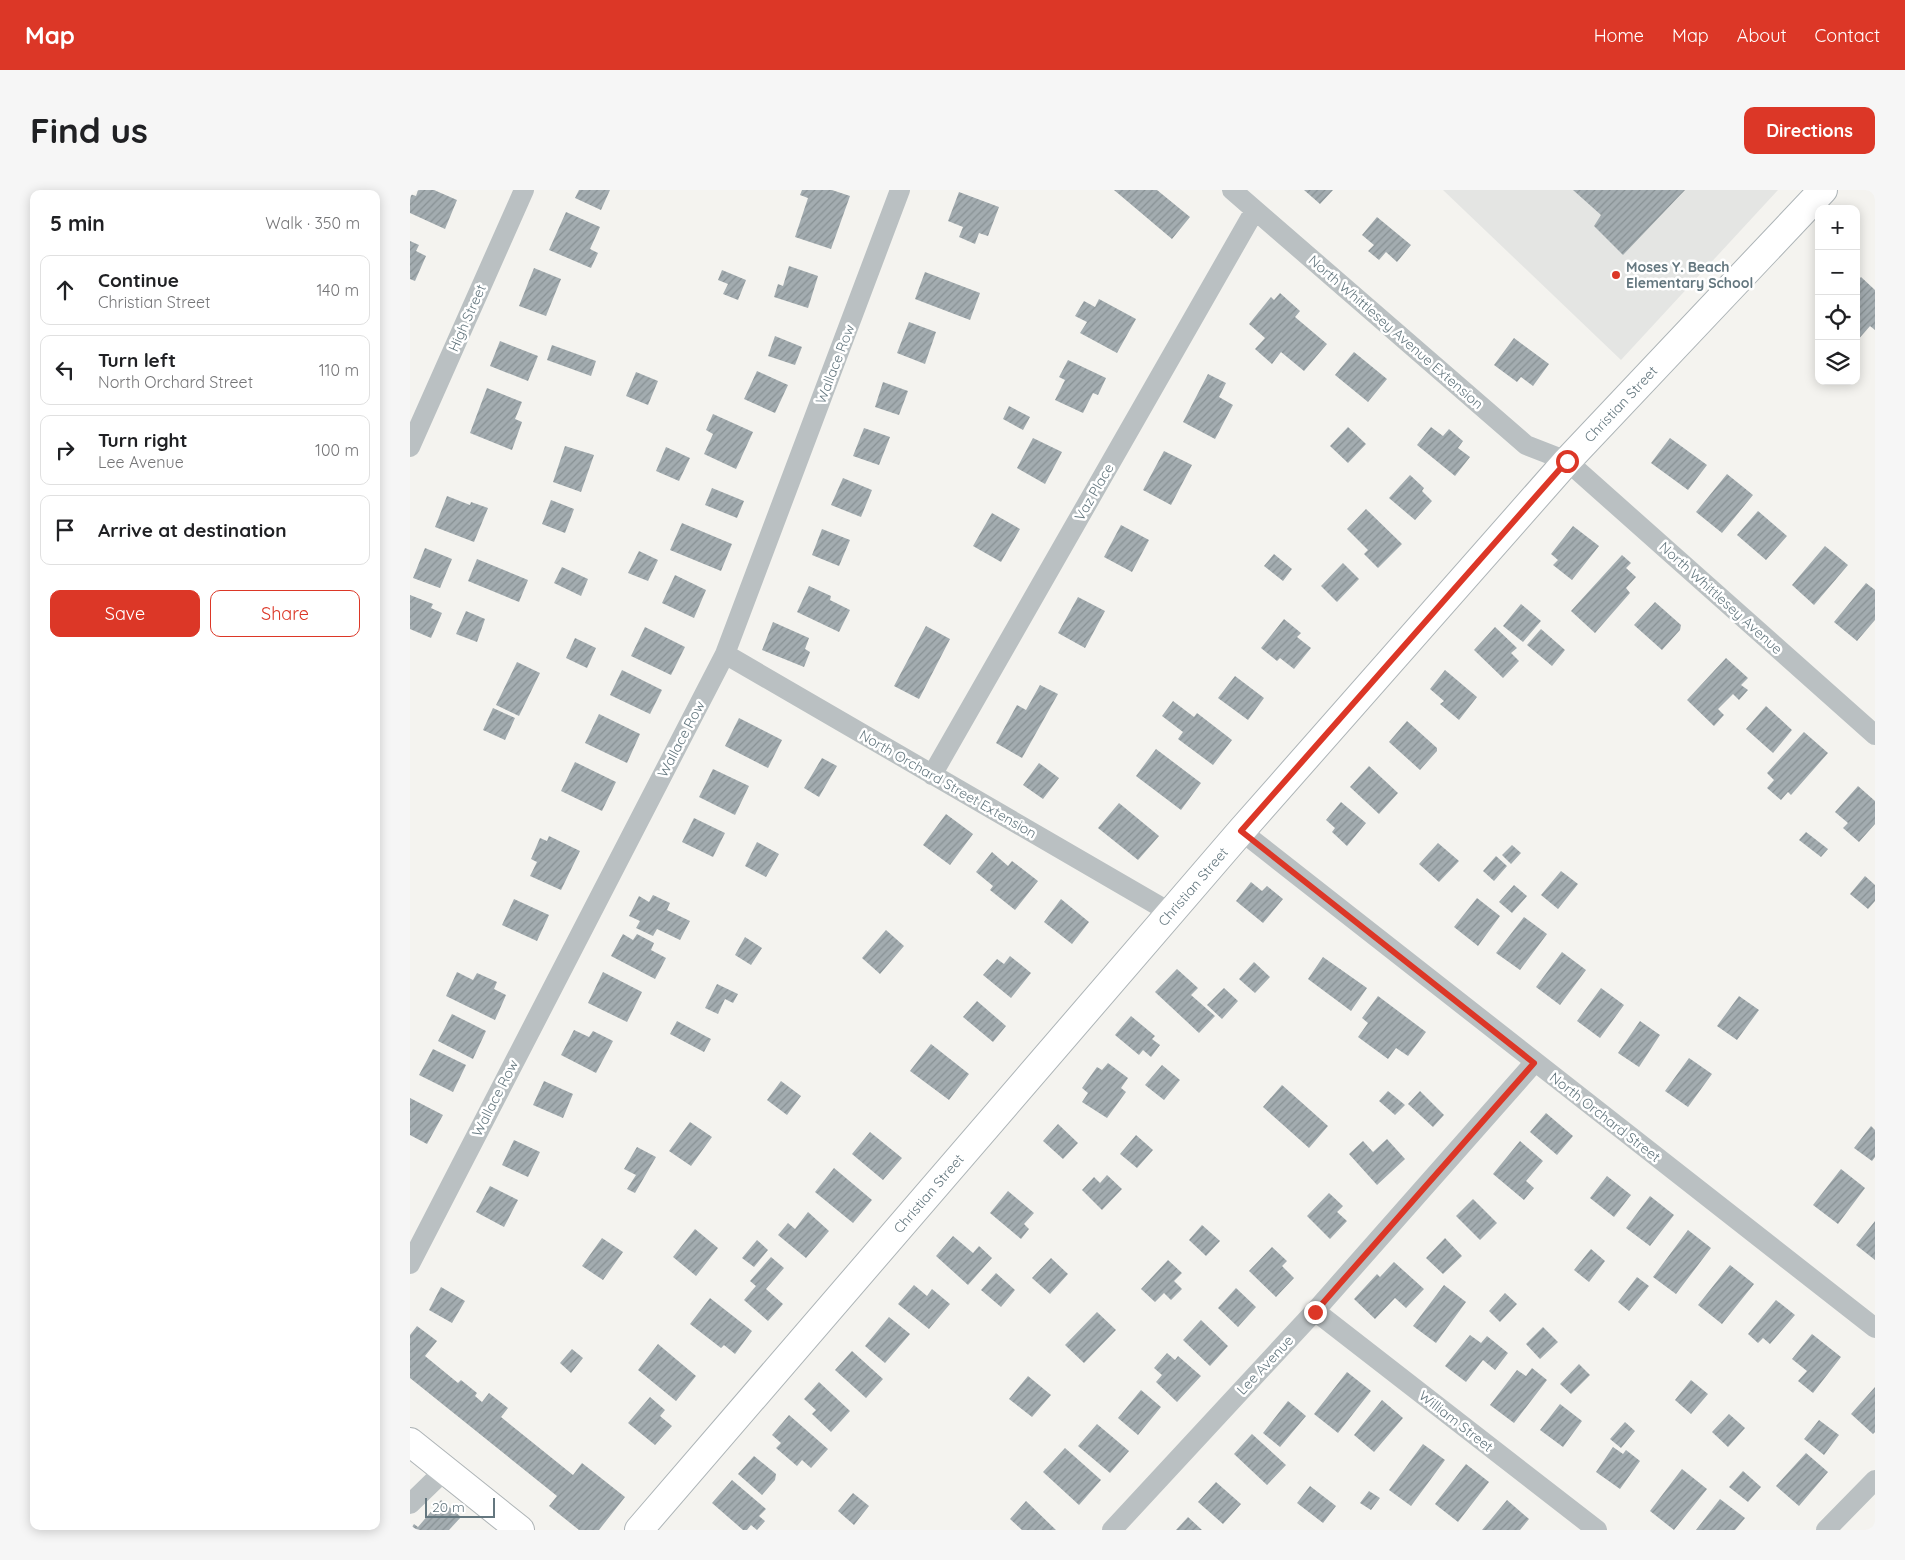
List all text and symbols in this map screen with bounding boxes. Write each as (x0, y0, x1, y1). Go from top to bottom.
text: Map (25, 20, 75, 50)
text: Home (1594, 24, 1644, 47)
text: Map (1672, 24, 1709, 47)
text: About (1737, 24, 1787, 47)
text: Contact (1815, 24, 1880, 47)
button: Directions (1744, 107, 1875, 154)
text: Find us (30, 108, 148, 152)
map controls (1815, 205, 1860, 385)
button: + (1815, 205, 1860, 250)
text: 5 min (50, 210, 105, 236)
text: Walk · 350 m (265, 213, 360, 233)
button: − (1815, 250, 1860, 295)
street label: North Whittlesey Avenue Extension (1305, 251, 1487, 413)
place label: Moses Y. Beach Elementary School (1626, 258, 1753, 292)
text: Continue (98, 268, 179, 292)
marker: Moses Y. Beach Elementary School (1610, 269, 1622, 281)
icon: ahead (51, 276, 79, 304)
text: 140 m (316, 280, 359, 300)
street label: High Street (444, 281, 490, 354)
text: Christian Street (98, 292, 211, 312)
button: locate (1815, 295, 1860, 340)
street label: Wallace Row (812, 321, 859, 406)
button: layers (1815, 340, 1860, 385)
text: Turn left (98, 348, 176, 372)
icon: left (51, 356, 79, 384)
text: 110 m (319, 360, 359, 380)
street label: Christian Street (1580, 362, 1661, 446)
text: North Orchard Street (98, 372, 253, 392)
text: Turn right (98, 428, 187, 452)
icon: right (51, 436, 79, 464)
text: 100 m (315, 440, 359, 460)
route start (1556, 450, 1579, 473)
text: Lee Avenue (98, 452, 184, 472)
street label: Vaz Place (1070, 460, 1118, 524)
icon: arrive (51, 516, 79, 544)
text: Arrive at destination (98, 518, 287, 542)
street label: North Whittlesey Avenue (1656, 538, 1786, 658)
button: Save (50, 590, 200, 637)
button: Share (210, 590, 360, 637)
street label: Wallace Row (653, 697, 709, 780)
street label: North Orchard Street Extension (856, 726, 1040, 842)
street label: Christian Street (1154, 843, 1232, 930)
street label: Wallace Row (468, 1056, 522, 1140)
street label: North Orchard Street (1546, 1068, 1664, 1166)
street label: Christian Street (890, 1150, 968, 1237)
route end (1304, 1301, 1327, 1324)
street label: Lee Avenue (1233, 1331, 1297, 1399)
street label: William Street (1415, 1386, 1497, 1456)
scale bar (425, 1495, 495, 1518)
text: 20 m (432, 1498, 465, 1516)

